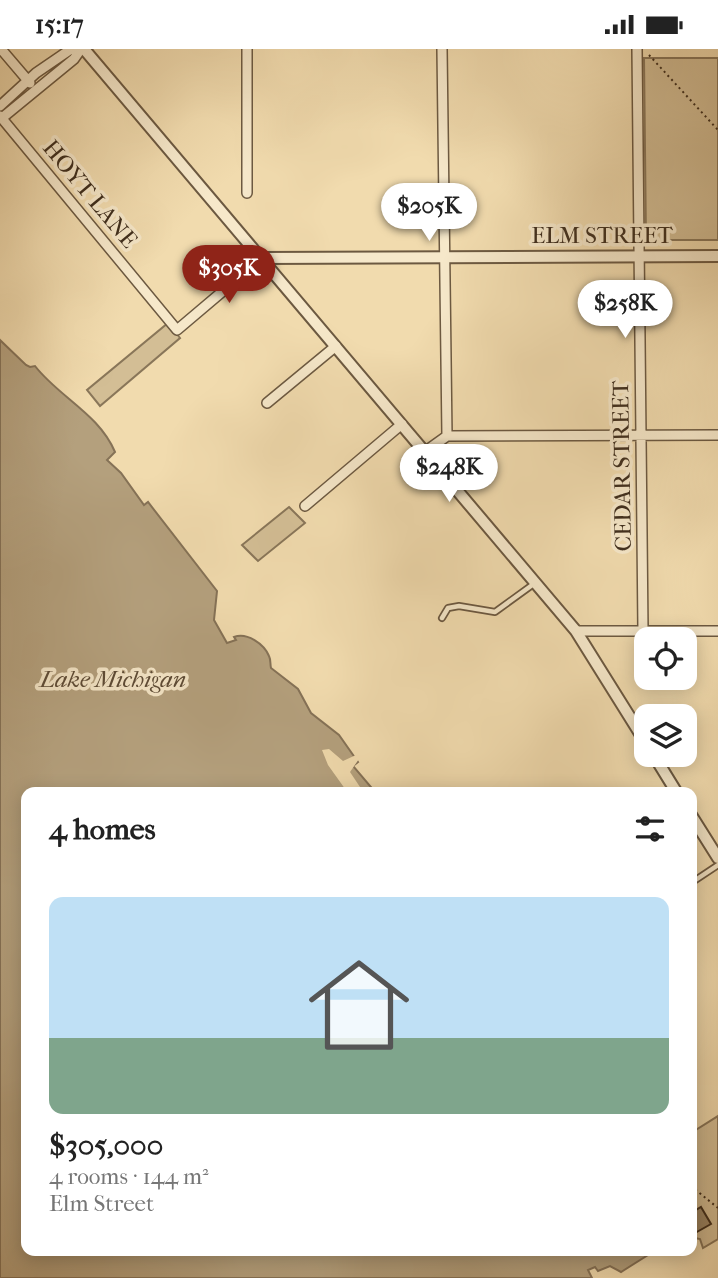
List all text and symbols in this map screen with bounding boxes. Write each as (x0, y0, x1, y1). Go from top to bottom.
text: 15:17 (35, 9, 84, 40)
street label: HOYT LANE (37, 135, 143, 253)
pin: $205K (380, 183, 478, 243)
text: $205K (397, 192, 461, 219)
street label: ELM STREET (531, 222, 673, 249)
pin: $305K (180, 245, 278, 305)
text: $305K (198, 254, 260, 281)
pin: $258K (576, 281, 674, 340)
text: $258K (594, 289, 656, 316)
street label: CEDAR STREET (607, 380, 637, 552)
pin: $248K (400, 445, 498, 504)
text: $248K (416, 453, 482, 480)
map controls (634, 627, 697, 767)
button: locate (634, 627, 697, 690)
water label: Lake Michigan (38, 665, 186, 693)
button: layers (634, 704, 697, 767)
icon: filters (631, 810, 669, 848)
text: 4 homes (49, 812, 156, 847)
icon: home (296, 942, 422, 1068)
text: $305,000 (49, 1128, 163, 1163)
text: 4 rooms · 144 m² (49, 1163, 209, 1190)
text: Elm Street (49, 1190, 154, 1217)

